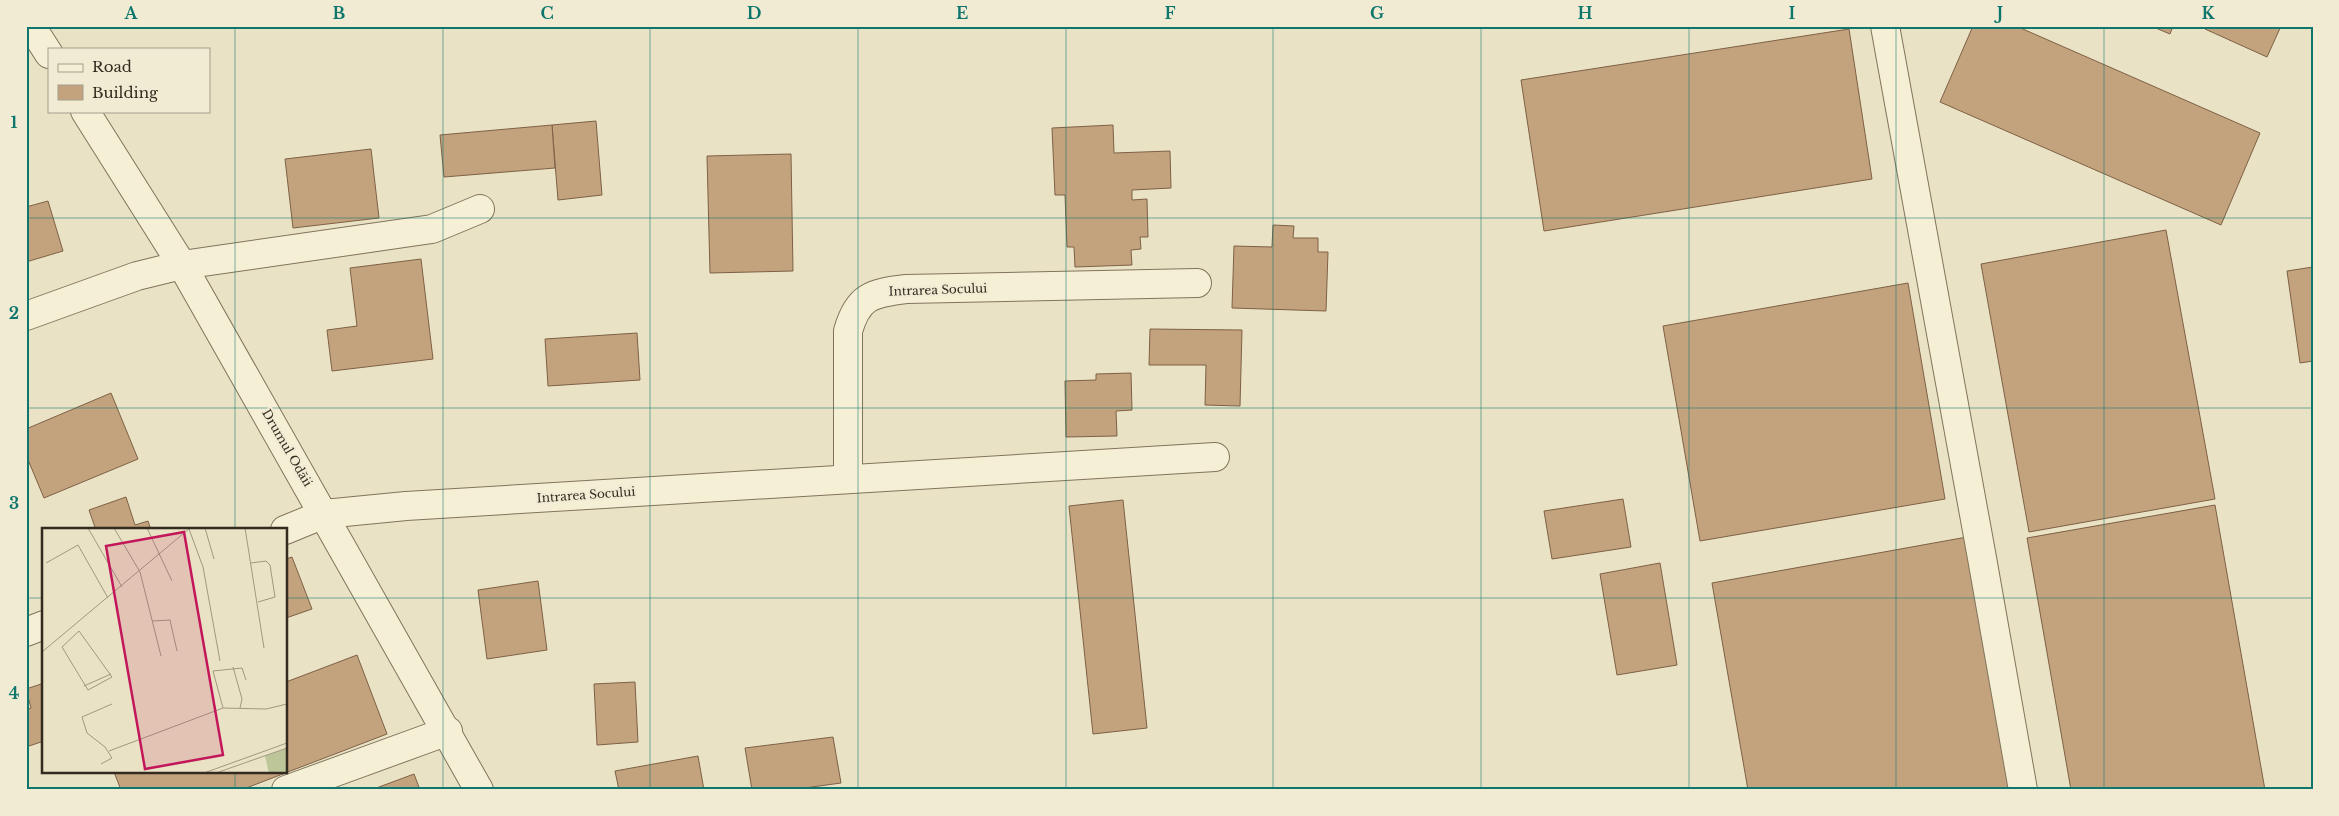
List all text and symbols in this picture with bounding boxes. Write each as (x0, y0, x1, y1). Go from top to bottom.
text: A (124, 3, 139, 23)
text: B (333, 3, 346, 23)
text: C (540, 3, 554, 23)
text: D (747, 3, 761, 23)
text: E (956, 3, 968, 23)
text: F (1164, 3, 1176, 23)
text: G (1370, 3, 1384, 23)
text: H (1577, 3, 1593, 23)
text: I (1789, 3, 1796, 23)
text: J (1994, 3, 2003, 23)
text: K (2201, 3, 2215, 23)
legend (48, 48, 210, 112)
text: Road (92, 57, 132, 76)
text: Building (92, 83, 159, 102)
text: 1 (11, 112, 18, 132)
street label: Intrarea Socului (888, 280, 988, 299)
text: 2 (9, 303, 19, 323)
street label: Drumul Odăii (259, 406, 316, 489)
street label: Intrarea Socului (536, 484, 636, 505)
text: 3 (9, 493, 19, 513)
inset map (42, 528, 288, 774)
text: 4 (9, 683, 19, 703)

